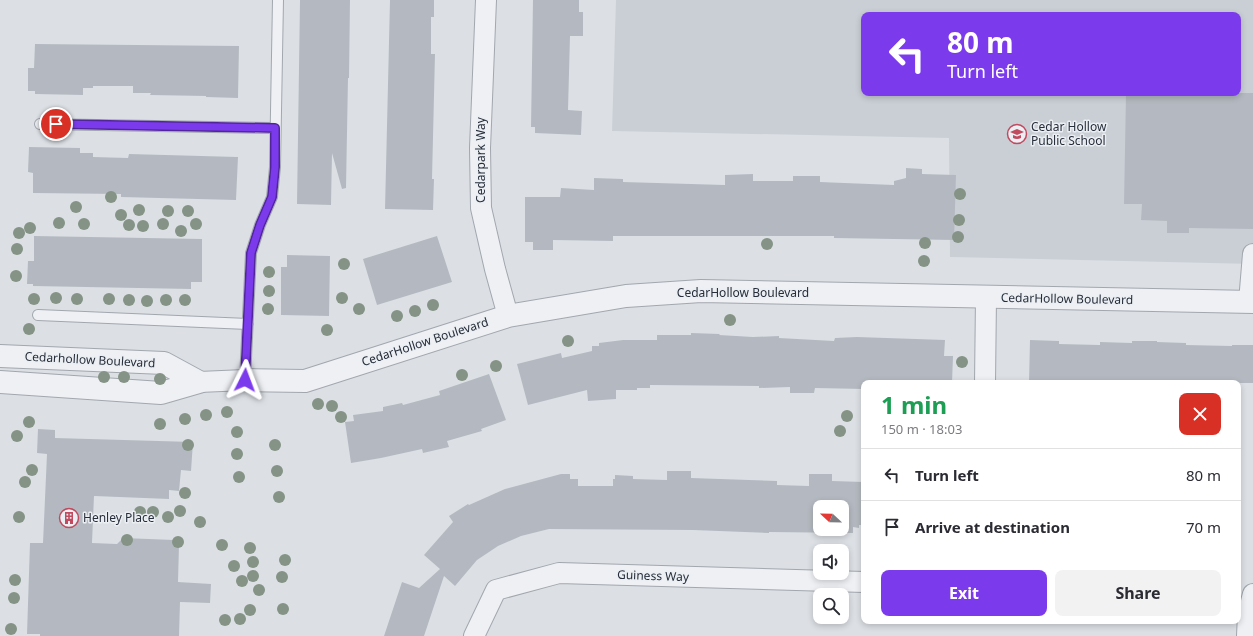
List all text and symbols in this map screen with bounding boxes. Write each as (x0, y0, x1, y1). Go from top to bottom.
text: 80 m (947, 23, 1014, 61)
icon: left (881, 28, 933, 80)
text: Turn left (947, 59, 1018, 83)
pin (39, 107, 73, 141)
icon: arrive (45, 113, 67, 135)
street label: Cedarpark Way (472, 116, 489, 203)
place label: Cedar Hollow Public School (1031, 118, 1107, 149)
school or university icon: Cedar Hollow Public School (1006, 123, 1028, 145)
street label: CedarHollow Boulevard (677, 284, 809, 301)
street label: CedarHollow Boulevard (1001, 289, 1133, 308)
street label: CedarHollow Boulevard (359, 313, 490, 370)
street label: Cedarhollow Boulevard (24, 348, 156, 371)
position arrow (224, 359, 266, 401)
text: 1 min (881, 388, 947, 421)
button: close (1179, 393, 1221, 435)
text: 150 m · 18:03 (881, 420, 962, 438)
icon: left (881, 464, 903, 486)
text: Turn left (915, 465, 979, 485)
text: 80 m (1186, 465, 1221, 485)
north arrow (813, 500, 849, 536)
map controls (813, 500, 849, 624)
building icon: Henley Place (58, 507, 80, 529)
place label: Henley Place (83, 509, 155, 526)
icon: arrive (881, 516, 903, 538)
text: Arrive at destination (915, 517, 1070, 537)
text: 70 m (1186, 517, 1221, 537)
button: sound (813, 544, 849, 580)
street label: Guiness Way (617, 566, 690, 585)
button: Exit (881, 570, 1047, 616)
button: Share (1055, 570, 1221, 616)
button: search (813, 588, 849, 624)

